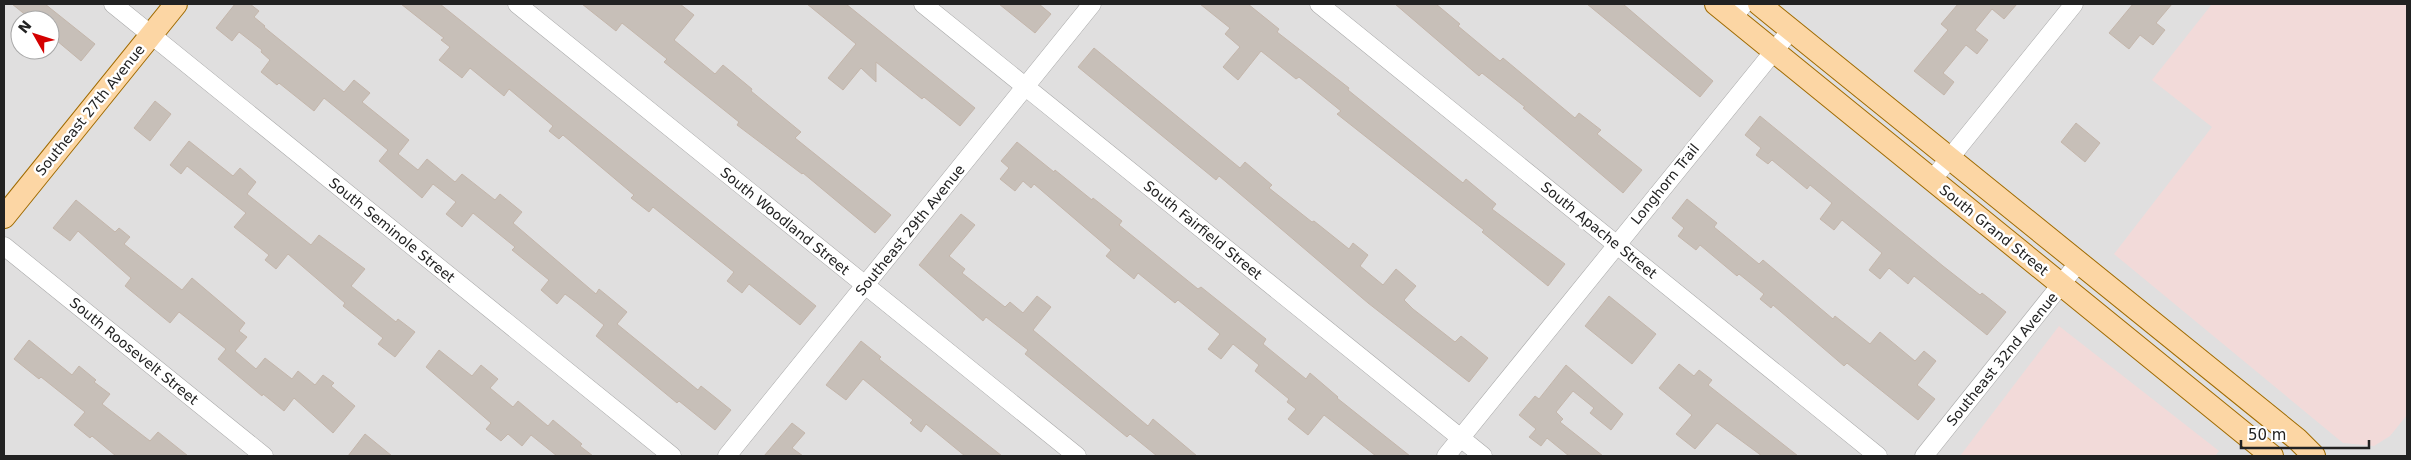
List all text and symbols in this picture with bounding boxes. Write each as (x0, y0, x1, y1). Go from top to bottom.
north arrow (10, 10, 60, 60)
text: N (15, 17, 35, 36)
street label: Southeast 27th Avenue (32, 41, 148, 179)
street label: Longhorn Trail (1628, 141, 1702, 227)
street label: Southeast 29th Avenue (852, 161, 968, 299)
street label: South Woodland Street (717, 164, 853, 278)
street label: South Seminole Street (326, 174, 458, 286)
street label: South Fairfield Street (1141, 177, 1266, 283)
street label: South Apache Street (1538, 178, 1661, 282)
street label: South Grand Street (1936, 181, 2052, 279)
street label: Southeast 32nd Avenue (1943, 289, 2061, 429)
street label: South Roosevelt Street (67, 294, 202, 408)
scale bar (2241, 418, 2368, 450)
text: 50 m (2248, 426, 2286, 444)

